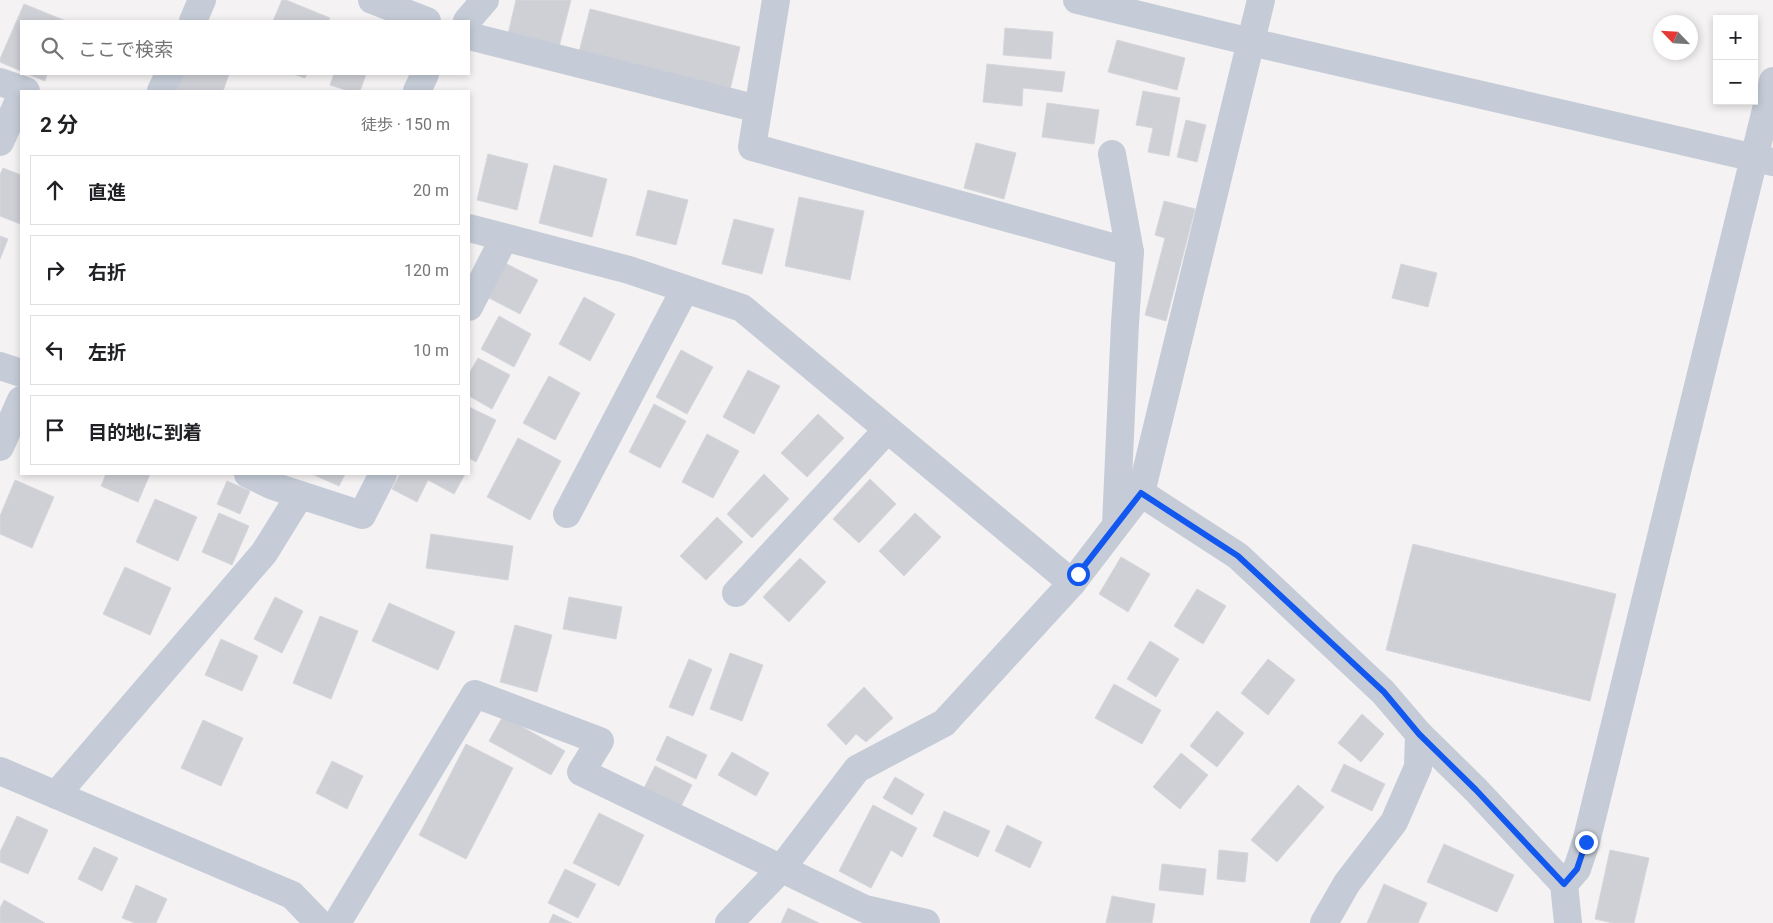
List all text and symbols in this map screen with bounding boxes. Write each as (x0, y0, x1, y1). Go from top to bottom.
north arrow (1653, 15, 1698, 60)
map controls (1713, 15, 1758, 105)
button: + (1713, 15, 1758, 60)
search box (20, 20, 470, 75)
icon: search (38, 34, 66, 62)
text: ここで検索 (78, 38, 173, 61)
button: − (1713, 60, 1758, 105)
text: 2 分 (40, 113, 78, 137)
text: 徒歩 · 150 m (361, 115, 450, 134)
icon: ahead (41, 176, 69, 204)
text: 直進 (88, 181, 126, 204)
text: 20 m (413, 181, 449, 200)
icon: right (41, 256, 69, 284)
text: 右折 (88, 261, 126, 284)
text: 120 m (404, 261, 449, 280)
icon: left (41, 336, 69, 364)
text: 左折 (88, 341, 126, 364)
text: 10 m (413, 341, 449, 360)
icon: arrive (41, 416, 69, 444)
text: 目的地に到着 (88, 421, 202, 444)
route start (1067, 563, 1090, 586)
route end (1575, 831, 1598, 854)

